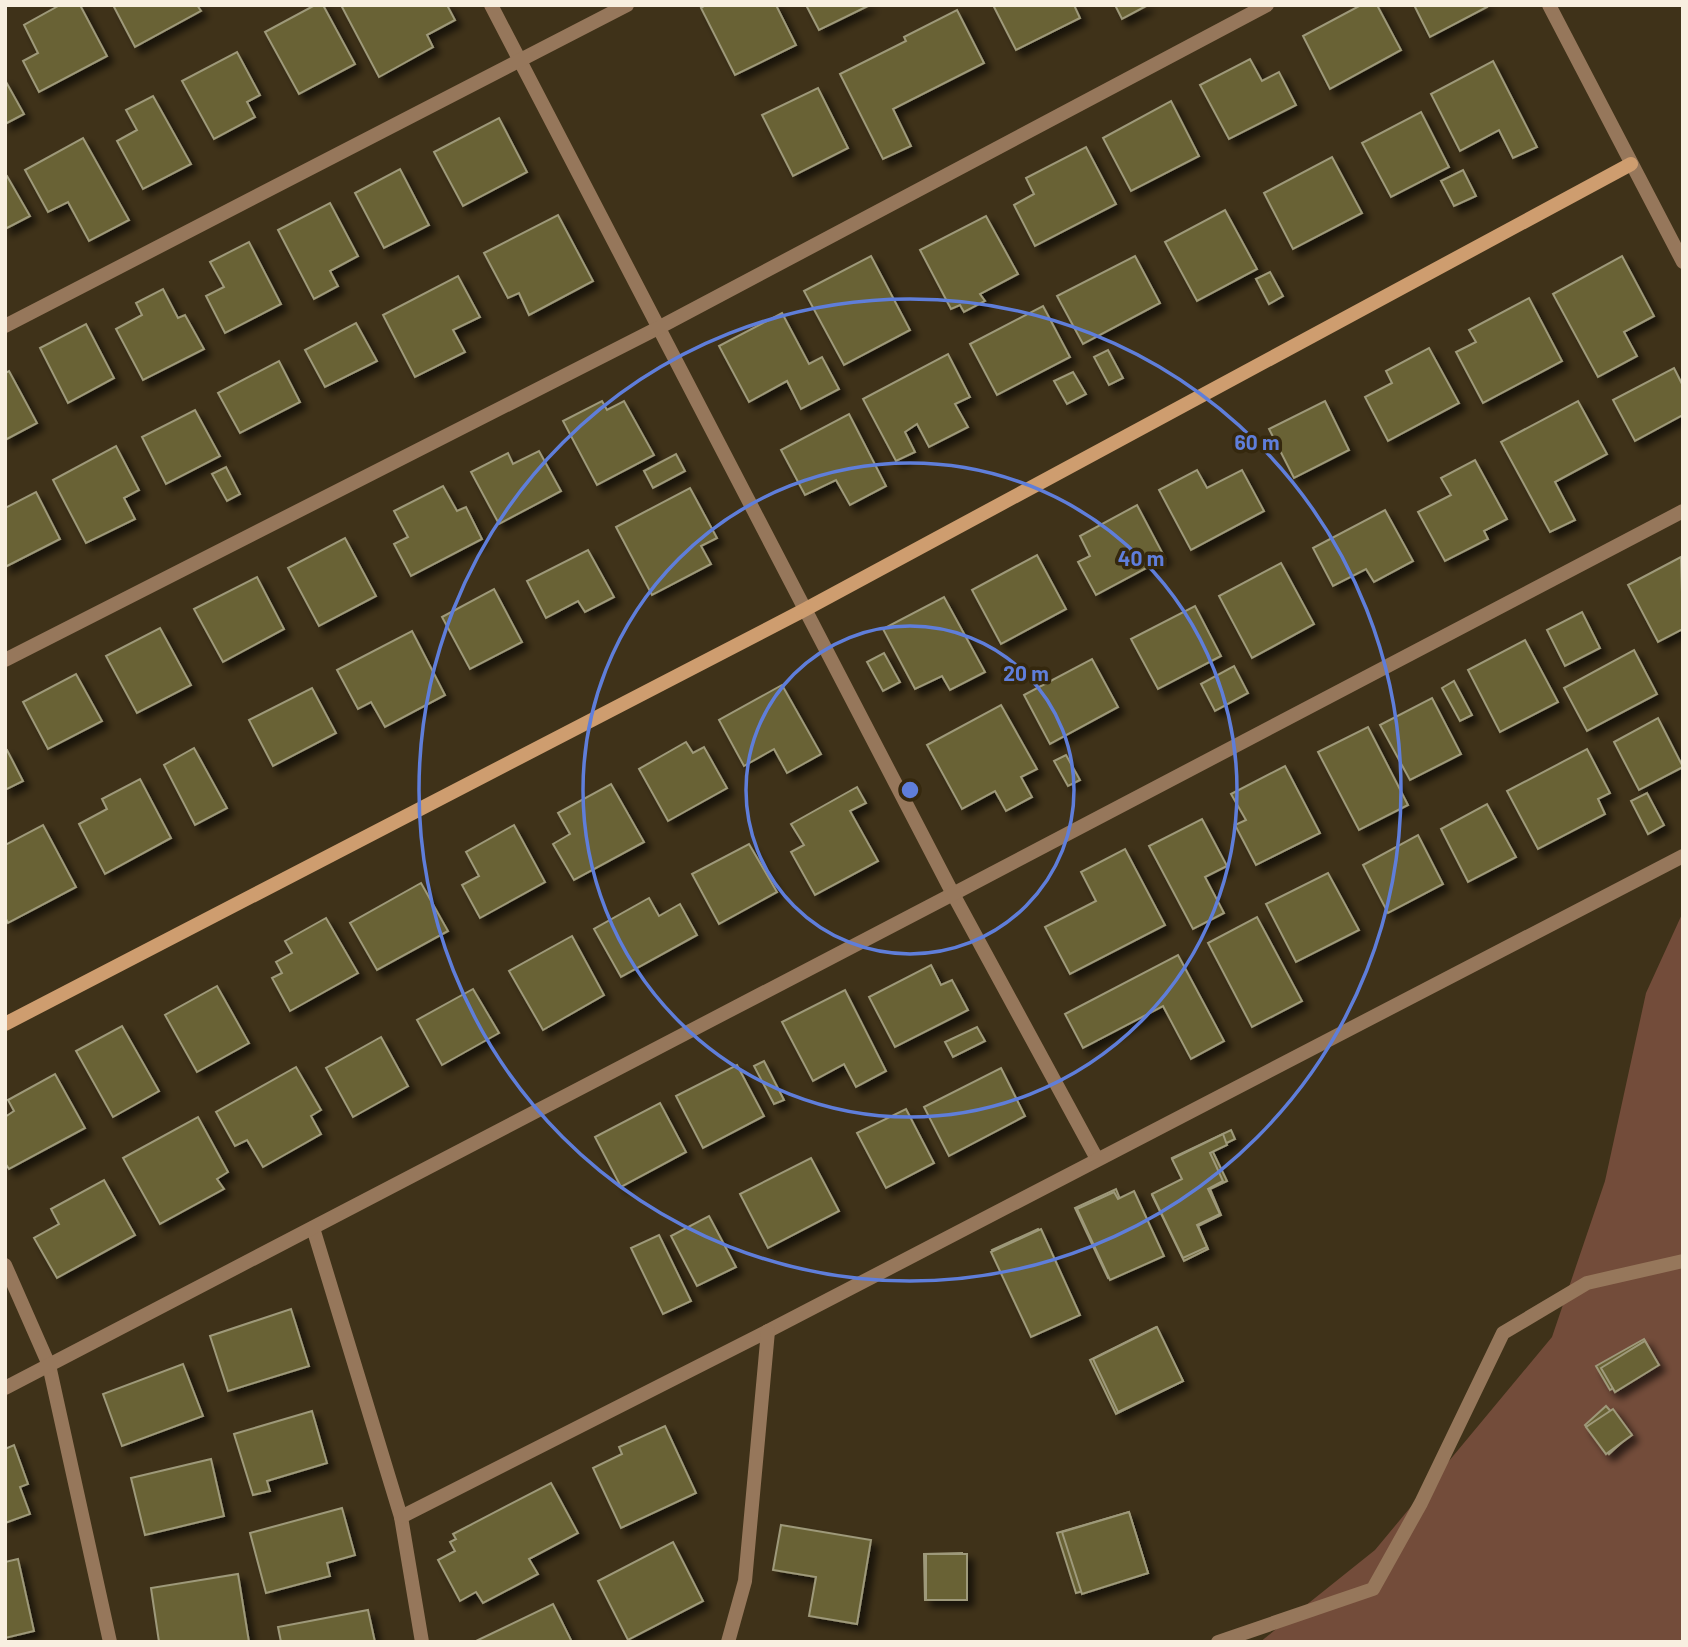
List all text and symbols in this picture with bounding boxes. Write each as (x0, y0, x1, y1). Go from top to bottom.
text: 60 m (1235, 429, 1279, 454)
text: 40 m (1118, 545, 1164, 570)
text: 20 m (1003, 660, 1049, 685)
centre of rings (898, 778, 922, 802)

